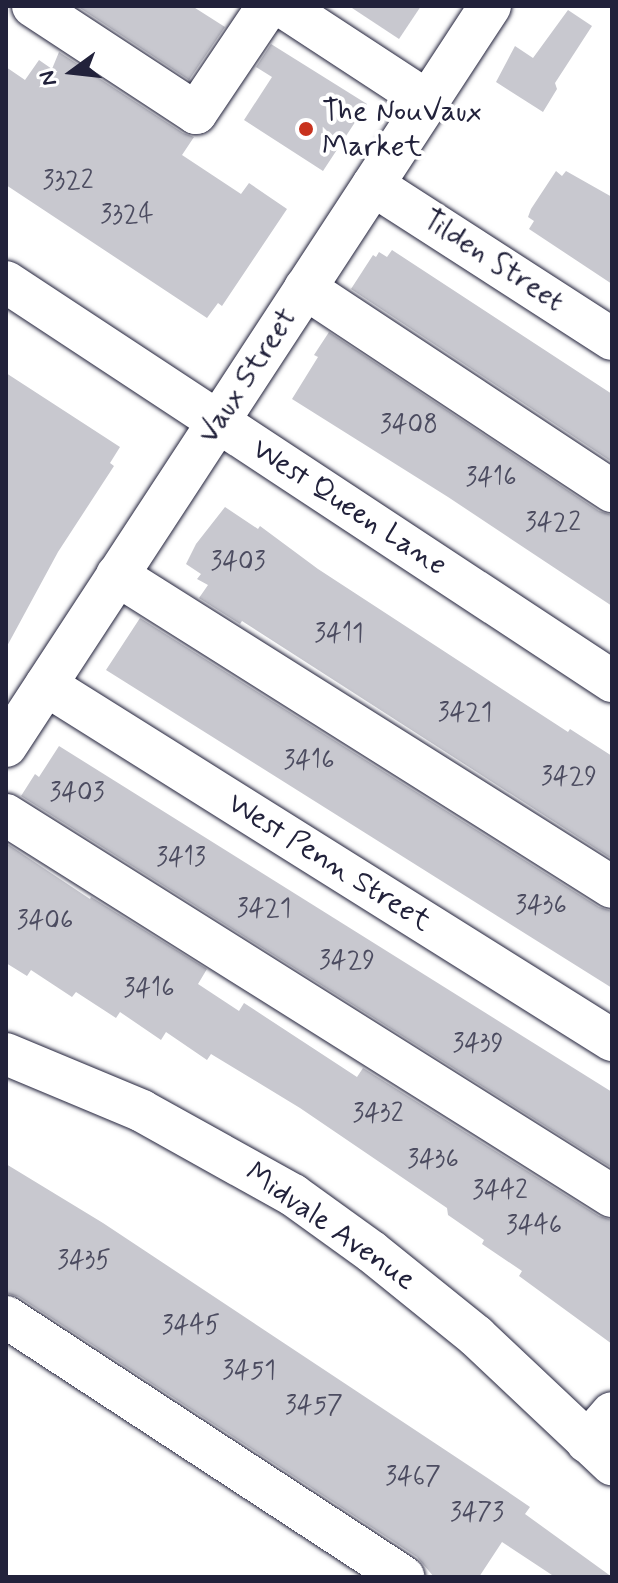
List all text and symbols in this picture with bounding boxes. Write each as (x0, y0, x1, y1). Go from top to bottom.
north arrow (32, 32, 112, 112)
text: N (33, 68, 64, 89)
place label: The NouVaux Market (322, 94, 485, 164)
marker: The NouVaux Market (297, 120, 315, 138)
house number: 3322 (43, 166, 93, 198)
house number: 3324 (100, 200, 154, 232)
street label: Tilden Street (413, 201, 573, 321)
street label: Vaux Street (191, 302, 305, 450)
house number: 3408 (380, 410, 438, 442)
street label: West Queen Lane (247, 433, 451, 583)
house number: 3416 (466, 463, 516, 495)
house number: 3422 (525, 508, 581, 540)
house number: 3403 (211, 547, 265, 579)
house number: 3411 (314, 619, 364, 651)
house number: 3421 (438, 698, 492, 730)
house number: 3416 (284, 746, 334, 778)
house number: 3429 (541, 762, 597, 794)
house number: 3403 (50, 778, 104, 810)
street label: West Penn Street (221, 786, 437, 940)
house number: 3413 (156, 843, 206, 875)
house number: 3436 (515, 891, 567, 923)
house number: 3421 (237, 894, 291, 926)
house number: 3406 (17, 906, 73, 938)
house number: 3429 (319, 946, 375, 978)
house number: 3416 (124, 974, 174, 1006)
house number: 3439 (453, 1029, 503, 1061)
house number: 3432 (353, 1099, 403, 1131)
house number: 3436 (407, 1145, 459, 1177)
street label: Midvale Avenue (238, 1155, 422, 1299)
house number: 3442 (472, 1176, 528, 1208)
house number: 3446 (506, 1211, 562, 1243)
house number: 3435 (57, 1246, 111, 1278)
house number: 3445 (162, 1311, 220, 1343)
house number: 3451 (222, 1356, 276, 1388)
house number: 3457 (285, 1391, 343, 1423)
house number: 3467 (385, 1462, 441, 1494)
house number: 3473 (450, 1498, 504, 1530)

